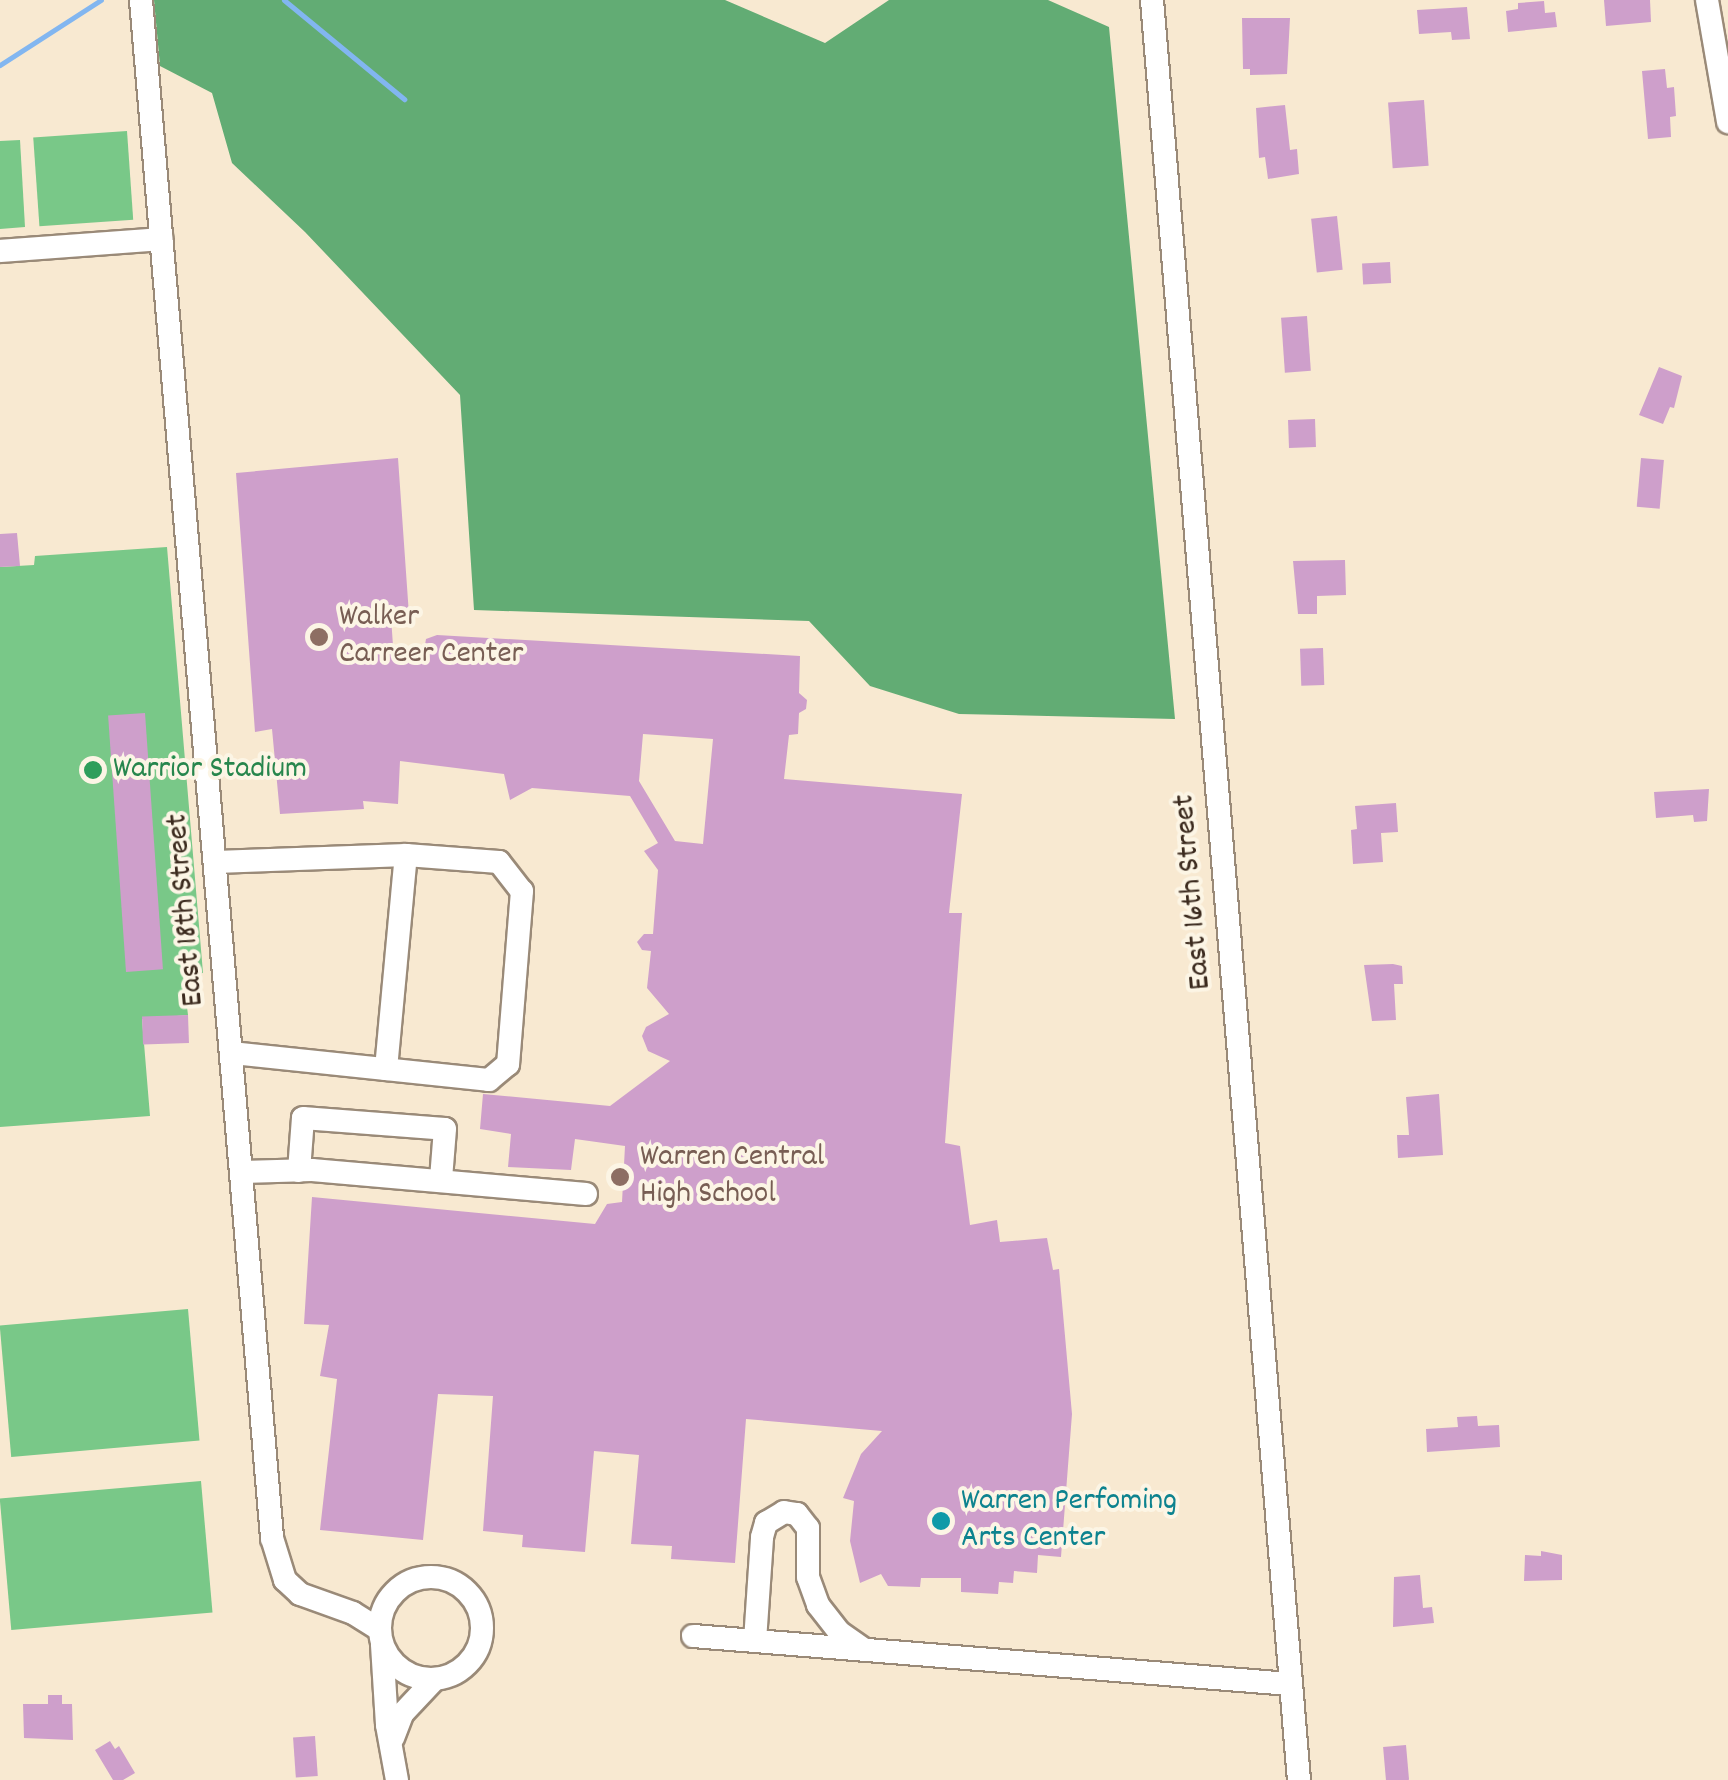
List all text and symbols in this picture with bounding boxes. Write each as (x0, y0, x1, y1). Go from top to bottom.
place label: Walker Carreer Center (339, 600, 523, 675)
marker: Walker Carreer Center (308, 626, 330, 648)
place label: Warrior Stadium (113, 751, 307, 789)
marker: Warrior Stadium (82, 759, 104, 781)
street label: East 16th Street (1166, 793, 1222, 991)
street label: East 18th Street (159, 812, 215, 1008)
place label: Warren Central High School (640, 1140, 824, 1215)
marker: Warren Central High School (609, 1166, 631, 1188)
place label: Warren Perfoming Arts Center (961, 1484, 1177, 1559)
marker: Warren Perfoming Arts Center (930, 1510, 952, 1532)

